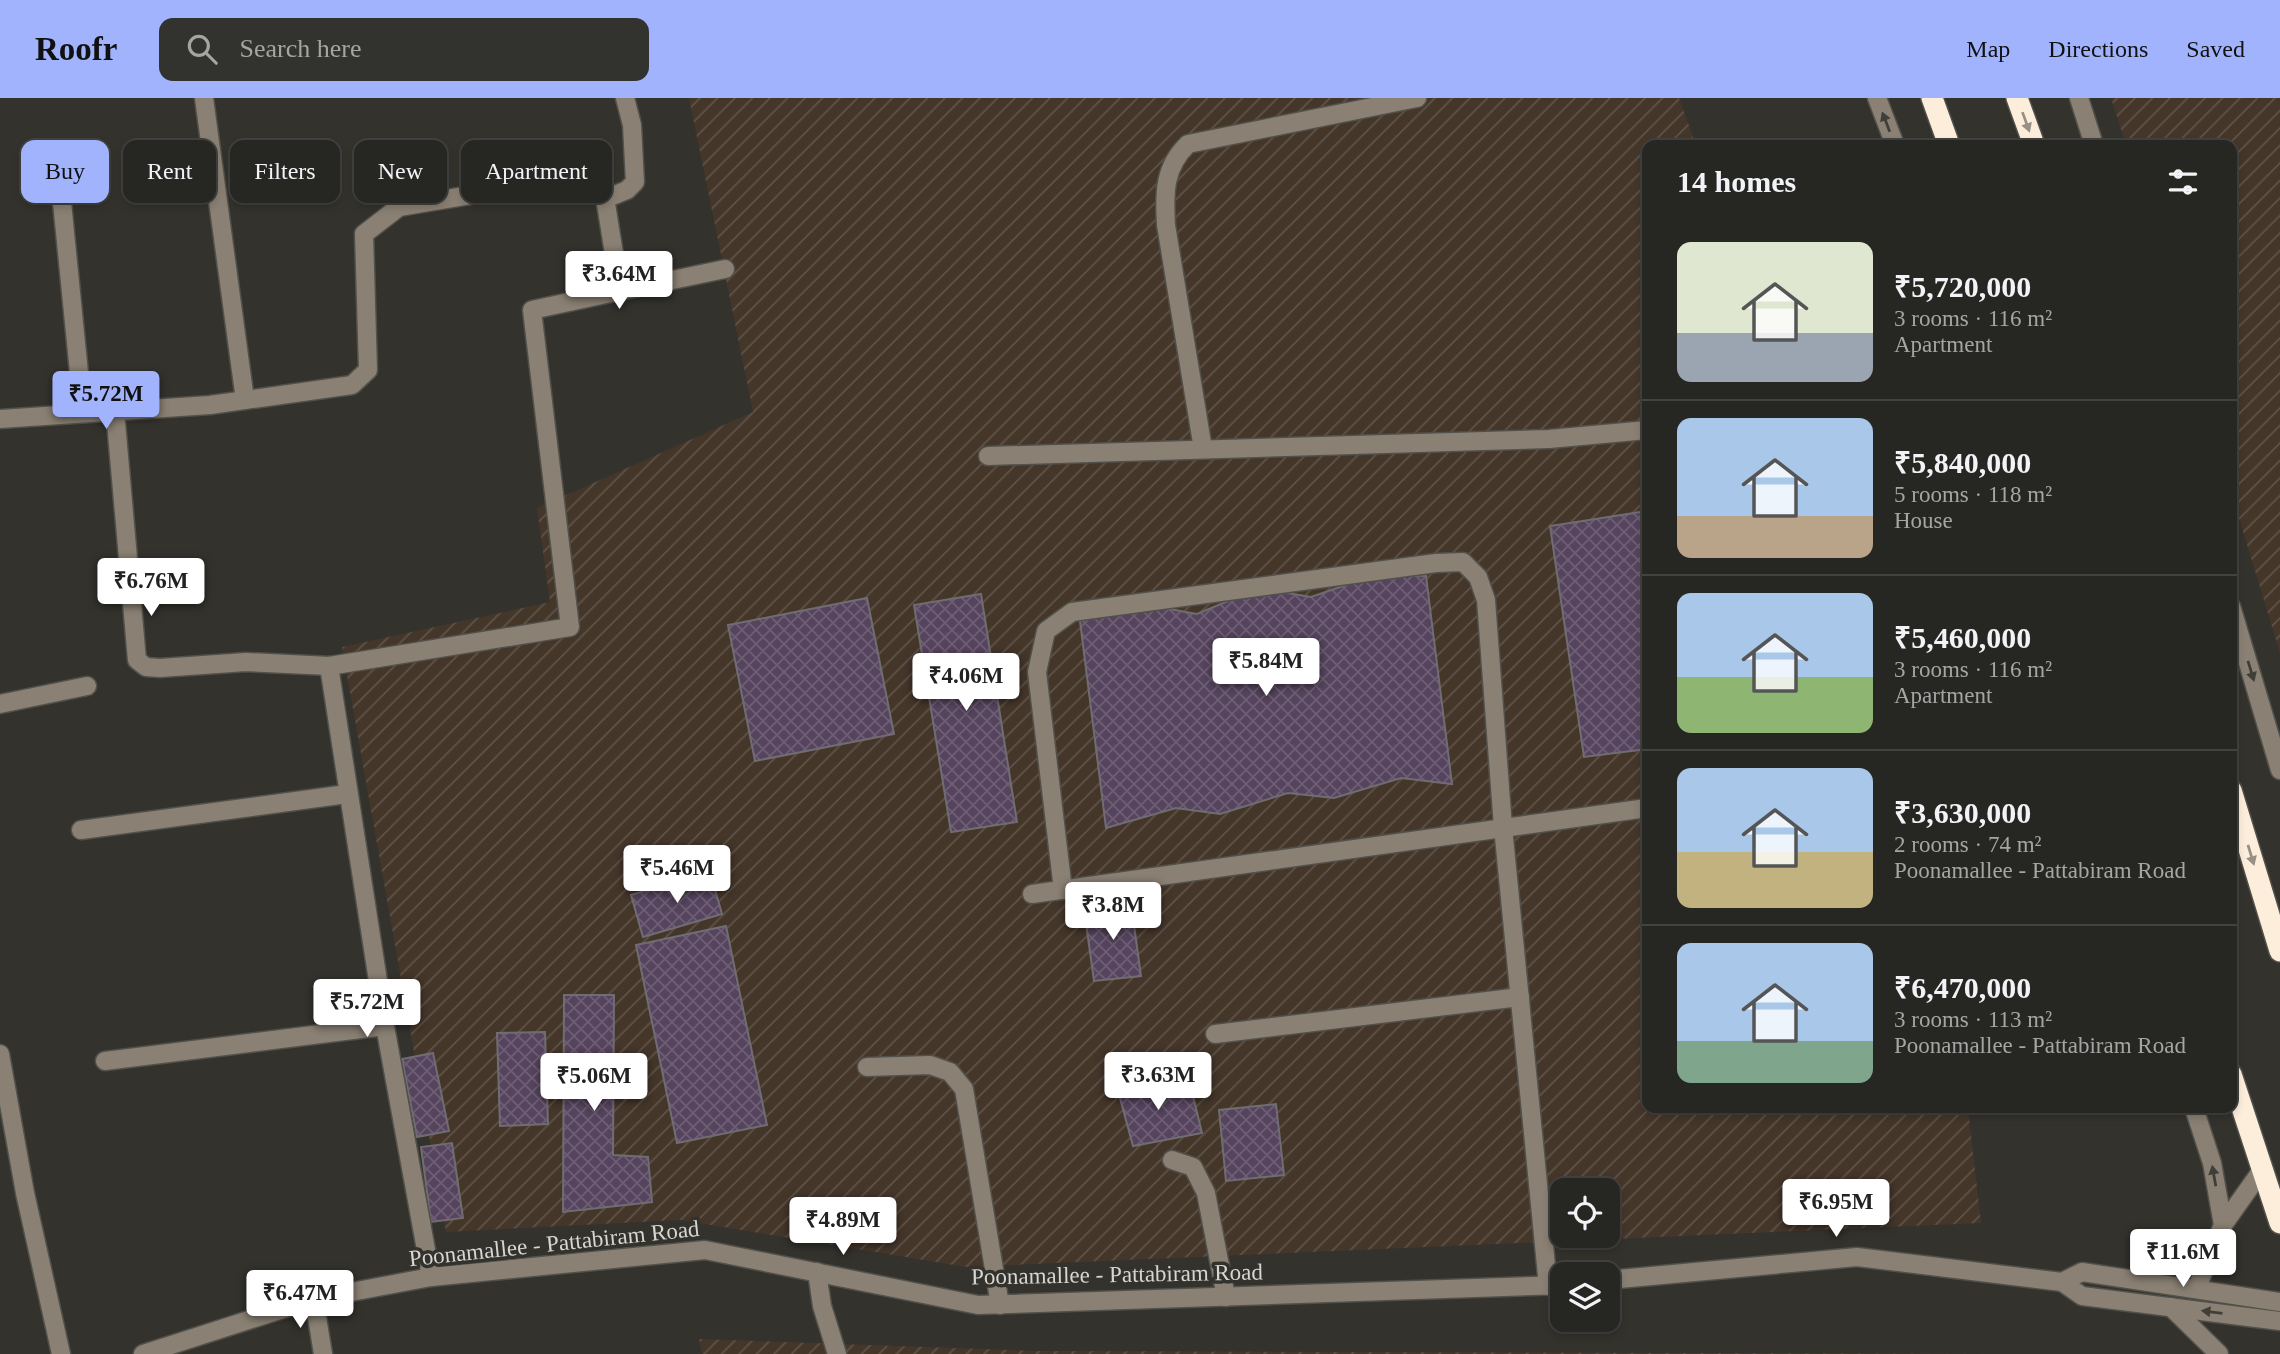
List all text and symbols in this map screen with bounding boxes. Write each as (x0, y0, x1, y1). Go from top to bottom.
search box (159, 18, 649, 81)
icon: search (183, 30, 221, 68)
text: Roofr (35, 31, 117, 67)
text: Search here (239, 34, 361, 63)
text: Map (1966, 36, 2010, 62)
text: Directions (2048, 36, 2148, 62)
text: Saved (2186, 36, 2245, 62)
one-way arrow (1881, 111, 1892, 132)
one-way arrow (2021, 111, 2032, 132)
chip: Buy (21, 140, 109, 203)
chip: Rent (123, 140, 216, 203)
chip: Filters (230, 140, 340, 203)
chip: New (354, 140, 447, 203)
chip: Apartment (461, 140, 612, 203)
icon: filters (2164, 163, 2202, 201)
text: 14 homes (1677, 165, 1796, 198)
pin: ₹3.64M (562, 252, 676, 311)
text: ₹3.64M (581, 261, 657, 286)
icon: home (1733, 270, 1817, 354)
text: ₹5,720,000 (1894, 270, 2031, 303)
text: 3 rooms · 116 m² (1894, 306, 2052, 331)
text: Apartment (1894, 332, 1992, 357)
pin: ₹5.72M (49, 372, 163, 431)
text: ₹5.72M (68, 381, 144, 406)
icon: home (1733, 446, 1817, 530)
text: ₹5,840,000 (1894, 446, 2031, 479)
text: 5 rooms · 118 m² (1894, 482, 2052, 507)
text: House (1894, 508, 1953, 533)
pin: ₹6.76M (94, 559, 208, 618)
text: ₹6.76M (113, 568, 189, 593)
icon: home (1733, 621, 1817, 705)
text: ₹5,460,000 (1894, 621, 2031, 654)
pin: ₹5.84M (1209, 638, 1323, 698)
text: ₹5.84M (1228, 648, 1304, 673)
pin: ₹4.06M (909, 654, 1023, 713)
text: 3 rooms · 116 m² (1894, 657, 2052, 682)
one-way arrow (2246, 661, 2256, 682)
text: ₹4.06M (928, 663, 1004, 688)
text: Apartment (1894, 683, 1992, 708)
icon: home (1733, 796, 1817, 880)
text: ₹3,630,000 (1894, 796, 2031, 829)
text: 2 rooms · 74 m² (1894, 832, 2041, 857)
one-way arrow (2246, 845, 2256, 866)
pin: ₹5.46M (620, 846, 734, 905)
text: ₹5.46M (639, 855, 715, 880)
text: Poonamallee - Pattabiram Road (1894, 858, 2186, 883)
pin: ₹3.8M (1064, 882, 1162, 942)
text: ₹3.8M (1081, 892, 1145, 917)
icon: home (1733, 971, 1817, 1055)
text: ₹6,470,000 (1894, 971, 2031, 1004)
pin: ₹5.72M (310, 979, 424, 1039)
text: ₹5.72M (329, 989, 405, 1014)
text: 3 rooms · 113 m² (1894, 1007, 2052, 1032)
text: Poonamallee - Pattabiram Road (1894, 1033, 2186, 1058)
pin: ₹3.63M (1101, 1052, 1215, 1112)
pin: ₹5.06M (537, 1054, 651, 1113)
text: ₹3.63M (1120, 1062, 1196, 1087)
text: ₹5.06M (556, 1063, 632, 1088)
one-way arrow (2208, 1165, 2219, 1187)
map controls (1550, 1178, 1620, 1332)
button: locate (1550, 1178, 1620, 1248)
pin: ₹6.95M (1779, 1180, 1893, 1239)
text: ₹6.95M (1798, 1189, 1874, 1214)
pin: ₹4.89M (786, 1198, 900, 1257)
text: ₹4.89M (805, 1207, 881, 1232)
street label: Poonamallee - Pattabiram Road (408, 1216, 701, 1271)
pin: ₹11.6M (2126, 1230, 2240, 1289)
text: ₹11.6M (2146, 1239, 2220, 1264)
street label: Poonamallee - Pattabiram Road (971, 1259, 1264, 1290)
button: layers (1550, 1262, 1620, 1332)
pin: ₹6.47M (243, 1270, 357, 1330)
text: ₹6.47M (262, 1280, 338, 1305)
one-way arrow (2201, 1307, 2223, 1318)

